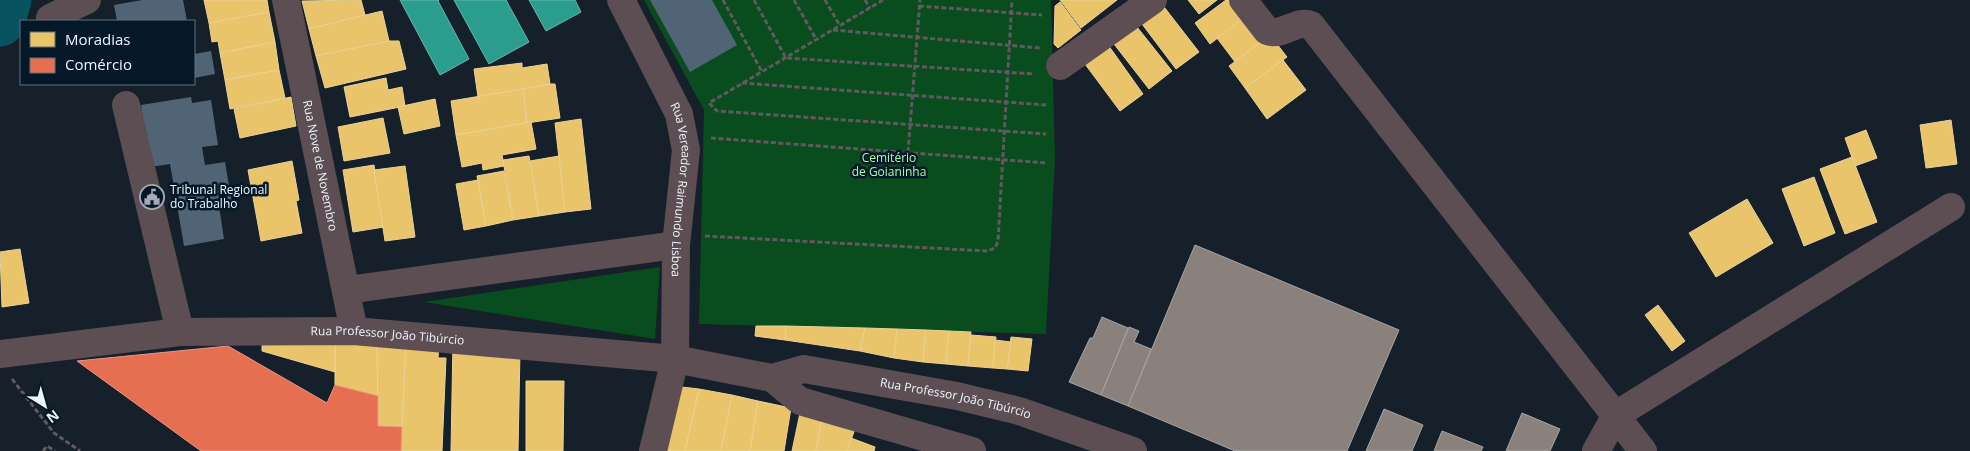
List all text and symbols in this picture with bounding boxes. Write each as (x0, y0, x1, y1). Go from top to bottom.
legend (20, 20, 195, 85)
text: Moradias (65, 29, 130, 49)
text: Comércio (65, 54, 132, 74)
street label: Rua Nove de Novembro (299, 98, 342, 233)
street label: Rua Vereador Raimundo Lisboa (666, 99, 695, 277)
park label: Cemitério de Goianinha (852, 149, 926, 180)
place label: Tribunal Regional do Trabalho (170, 181, 267, 212)
public building icon: Tribunal Regional do Trabalho (139, 184, 165, 210)
street label: Rua Professor João Tibúrcio (311, 322, 465, 349)
street label: Rua Professor João Tibúrcio (879, 374, 1034, 423)
north arrow (20, 381, 70, 431)
text: N (43, 406, 63, 428)

